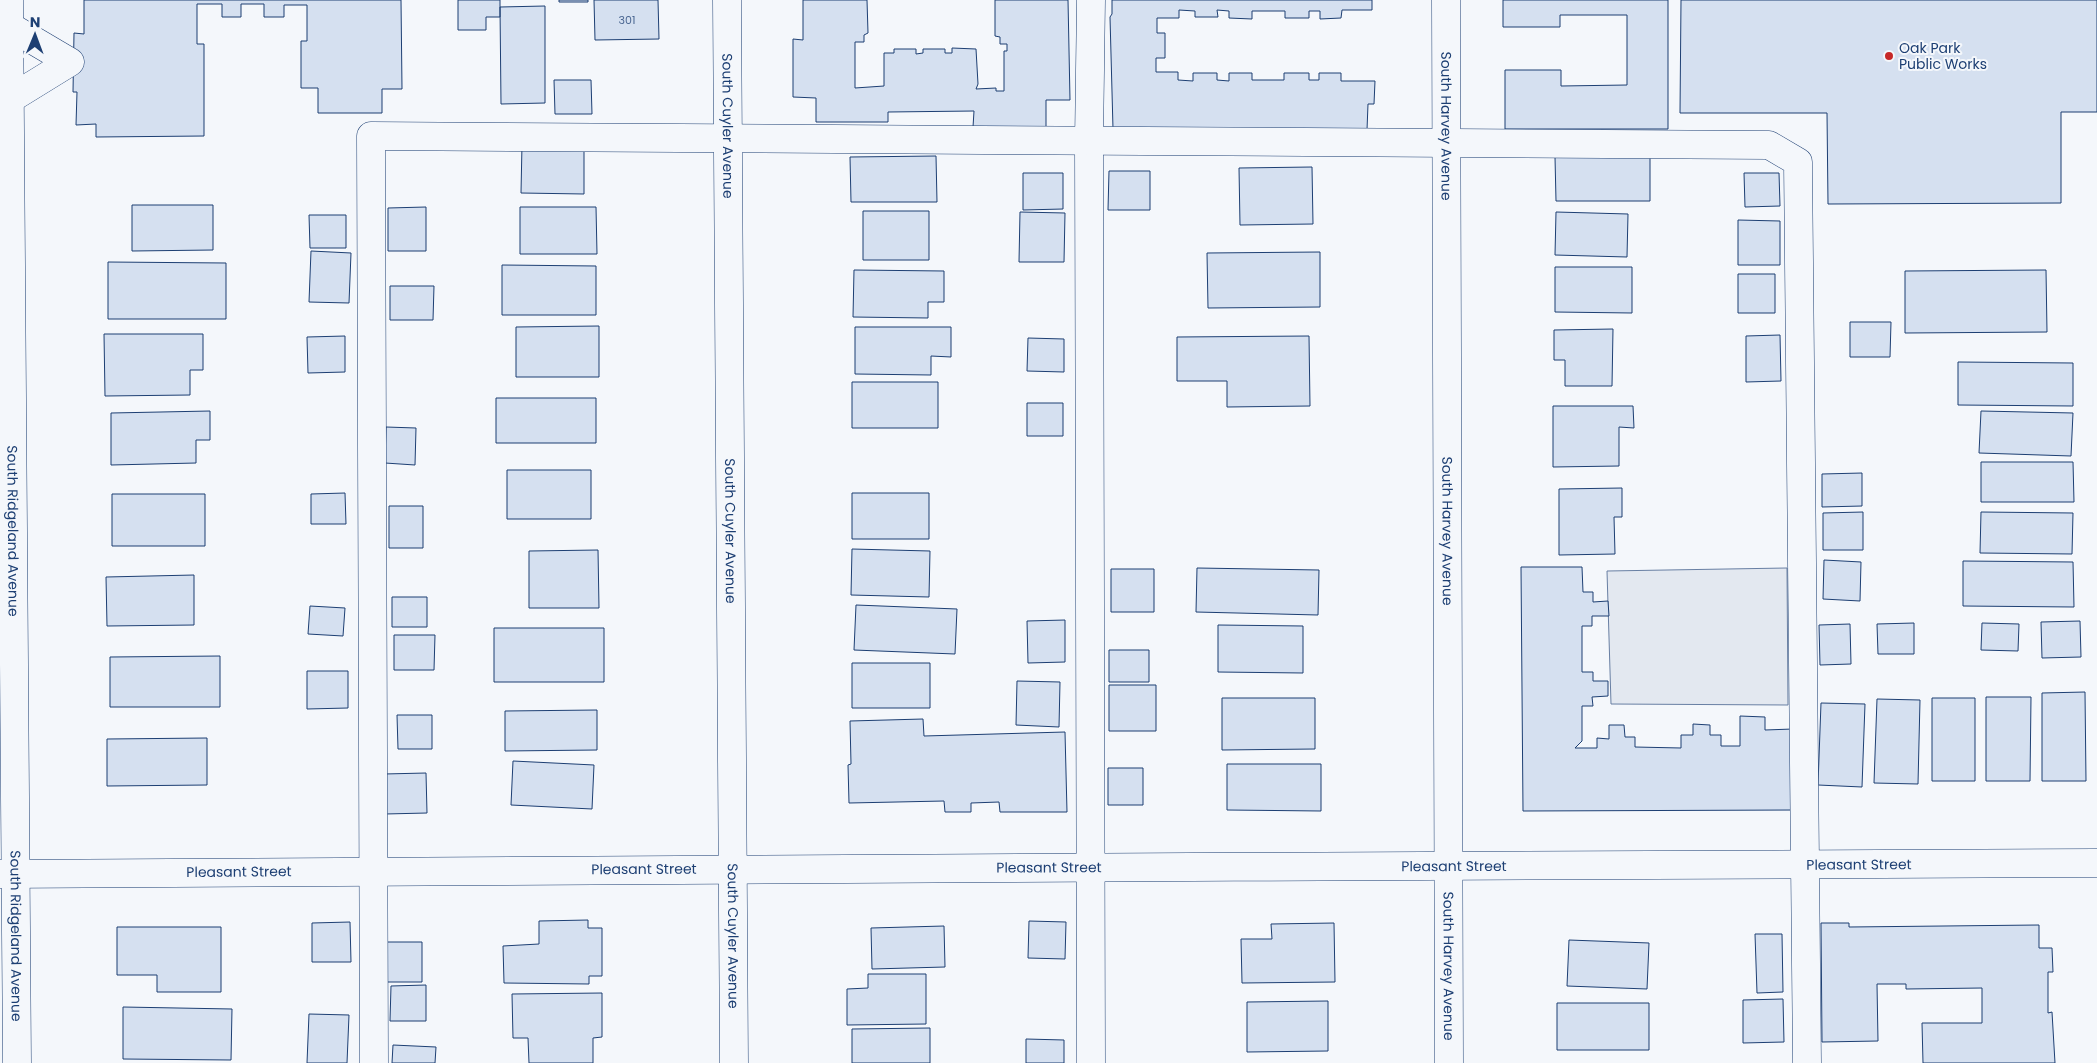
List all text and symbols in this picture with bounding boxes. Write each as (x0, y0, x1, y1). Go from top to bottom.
north arrow (10, 10, 60, 60)
text: N (30, 12, 41, 32)
house number: 301 (619, 12, 635, 28)
place label: Oak Park Public Works (1899, 38, 1987, 74)
marker: Oak Park Public Works (1883, 50, 1895, 62)
street label: South Harvey Avenue (1436, 51, 1457, 201)
street label: South Cuyler Avenue (717, 53, 738, 199)
street label: South Ridgeland Avenue (2, 445, 24, 617)
street label: South Harvey Avenue (1437, 456, 1458, 606)
street label: South Cuyler Avenue (720, 458, 741, 604)
street label: South Ridgeland Avenue (5, 850, 27, 1022)
street label: Pleasant Street (1806, 854, 1912, 875)
street label: Pleasant Street (1401, 856, 1507, 876)
street label: Pleasant Street (996, 857, 1102, 878)
street label: Pleasant Street (591, 859, 697, 879)
street label: Pleasant Street (186, 861, 292, 882)
street label: South Cuyler Avenue (723, 863, 744, 1009)
street label: South Harvey Avenue (1439, 891, 1459, 1041)

